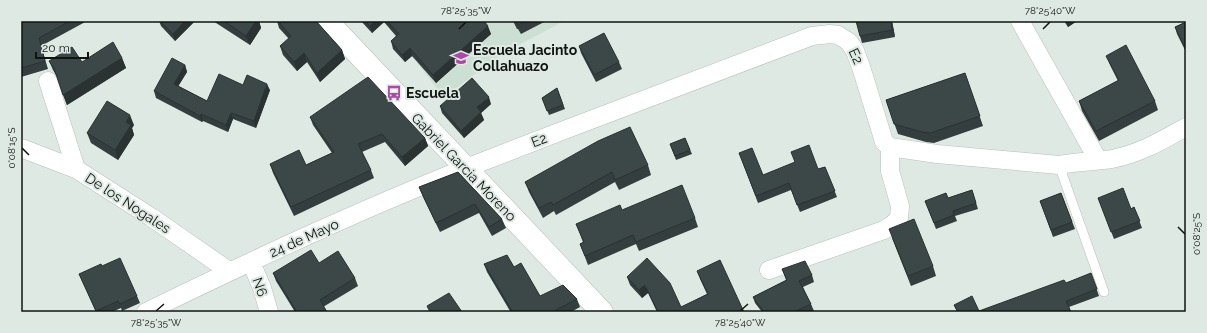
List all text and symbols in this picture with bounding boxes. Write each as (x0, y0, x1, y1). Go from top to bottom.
text: 78°25'35"W (441, 5, 492, 16)
text: 78°25'40"W (1025, 5, 1076, 16)
scale bar (36, 34, 88, 60)
text: 20 m (42, 41, 70, 55)
place label: Escuela Jacinto Collahuazo (473, 42, 578, 74)
street label: E2 (845, 45, 867, 67)
school or university icon: Escuela Jacinto Collahuazo (452, 49, 470, 67)
bus stop icon: Escuela (385, 84, 403, 102)
place label: Escuela (406, 85, 459, 101)
street label: Gabriel Garcia Moreno (408, 110, 520, 224)
text: 0°08'15"S (6, 127, 17, 169)
street label: E2 (529, 130, 549, 150)
street label: De los Nogales (82, 170, 174, 237)
text: 0°08'25"S (1191, 213, 1202, 255)
street label: 24 de Mayo (267, 216, 341, 260)
street label: N6 (249, 275, 271, 299)
text: 78°25'35"W (131, 317, 182, 328)
text: 78°25'40"W (715, 317, 766, 328)

